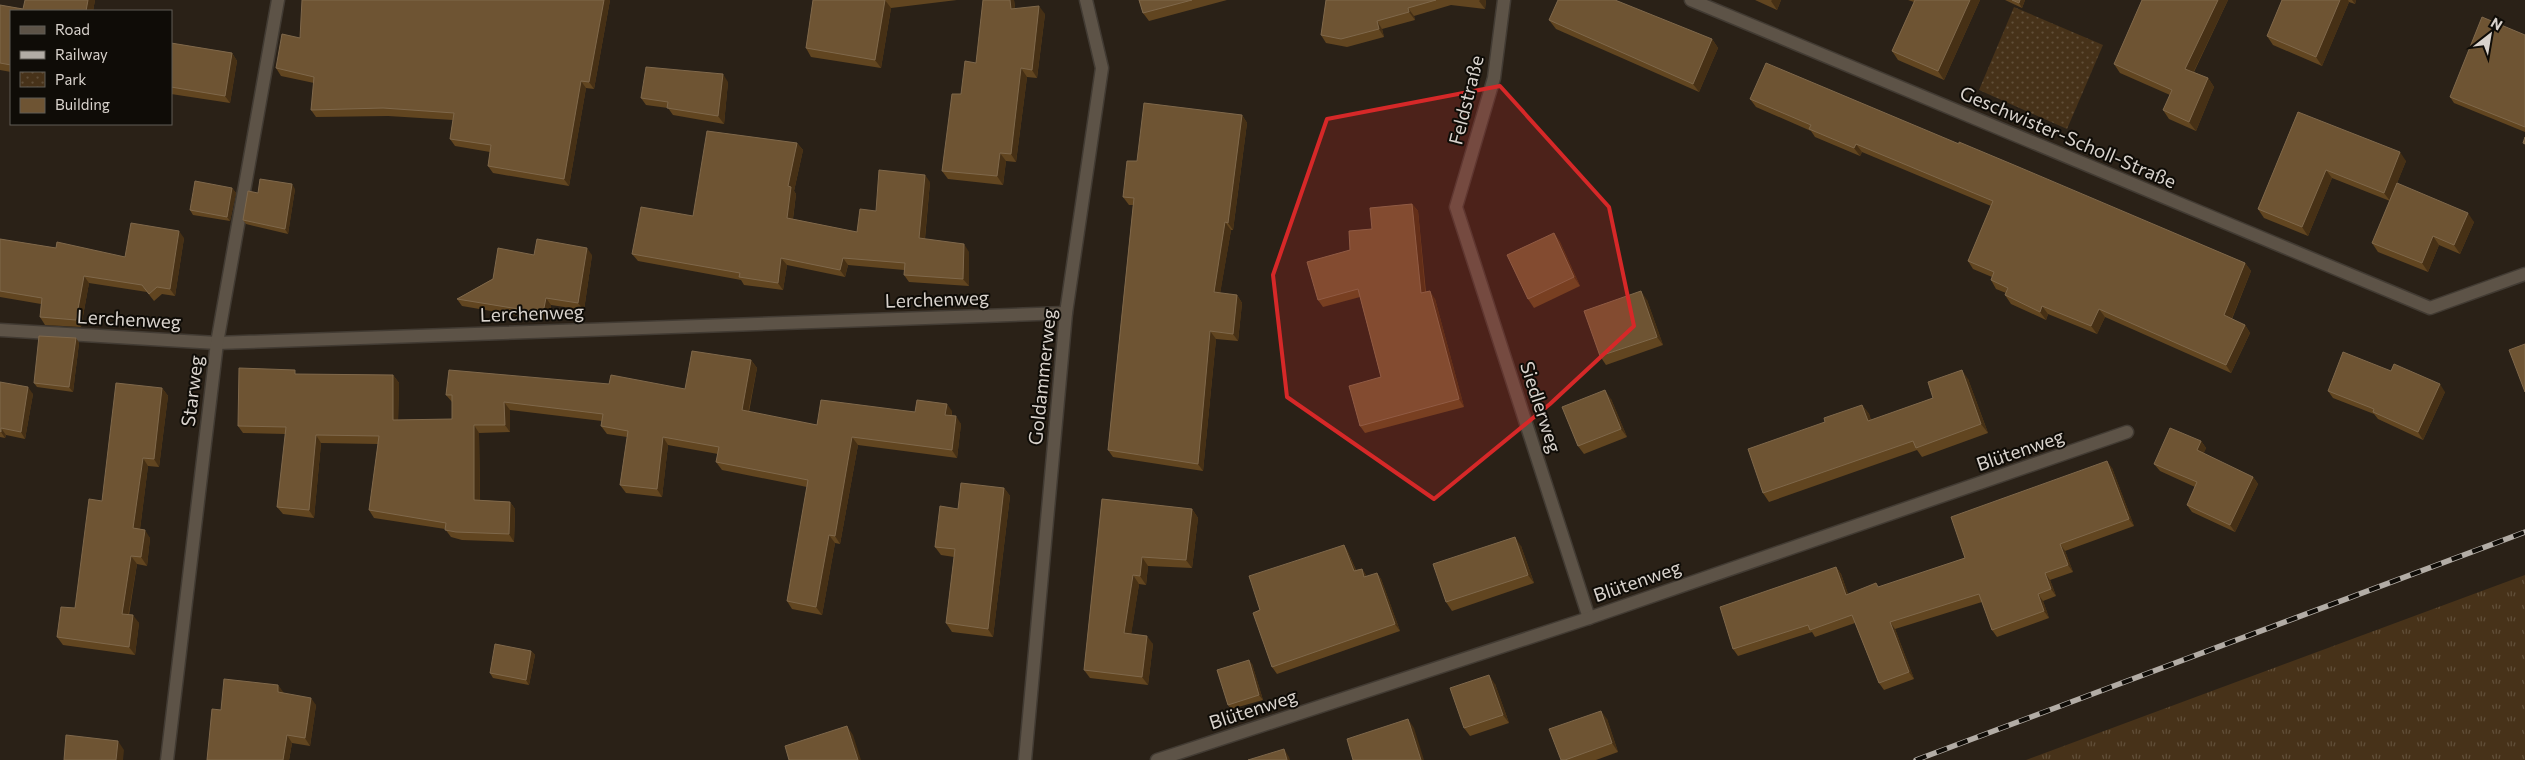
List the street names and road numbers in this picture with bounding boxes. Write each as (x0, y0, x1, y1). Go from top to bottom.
street label: Feldstraße (1443, 53, 1488, 147)
street label: Geschwister-Scholl-Straße (1957, 80, 2180, 193)
street label: Lerchenweg (884, 285, 990, 312)
street label: Lerchenweg (479, 299, 585, 326)
street label: Lerchenweg (76, 304, 182, 333)
street label: Goldammerweg (1023, 308, 1060, 446)
street label: Starweg (176, 354, 207, 428)
street label: Siedlerweg (1516, 358, 1567, 455)
street label: Blütenweg (1973, 424, 2067, 475)
street label: Blütenweg (1590, 555, 1684, 606)
street label: Blütenweg (1206, 683, 1300, 734)

